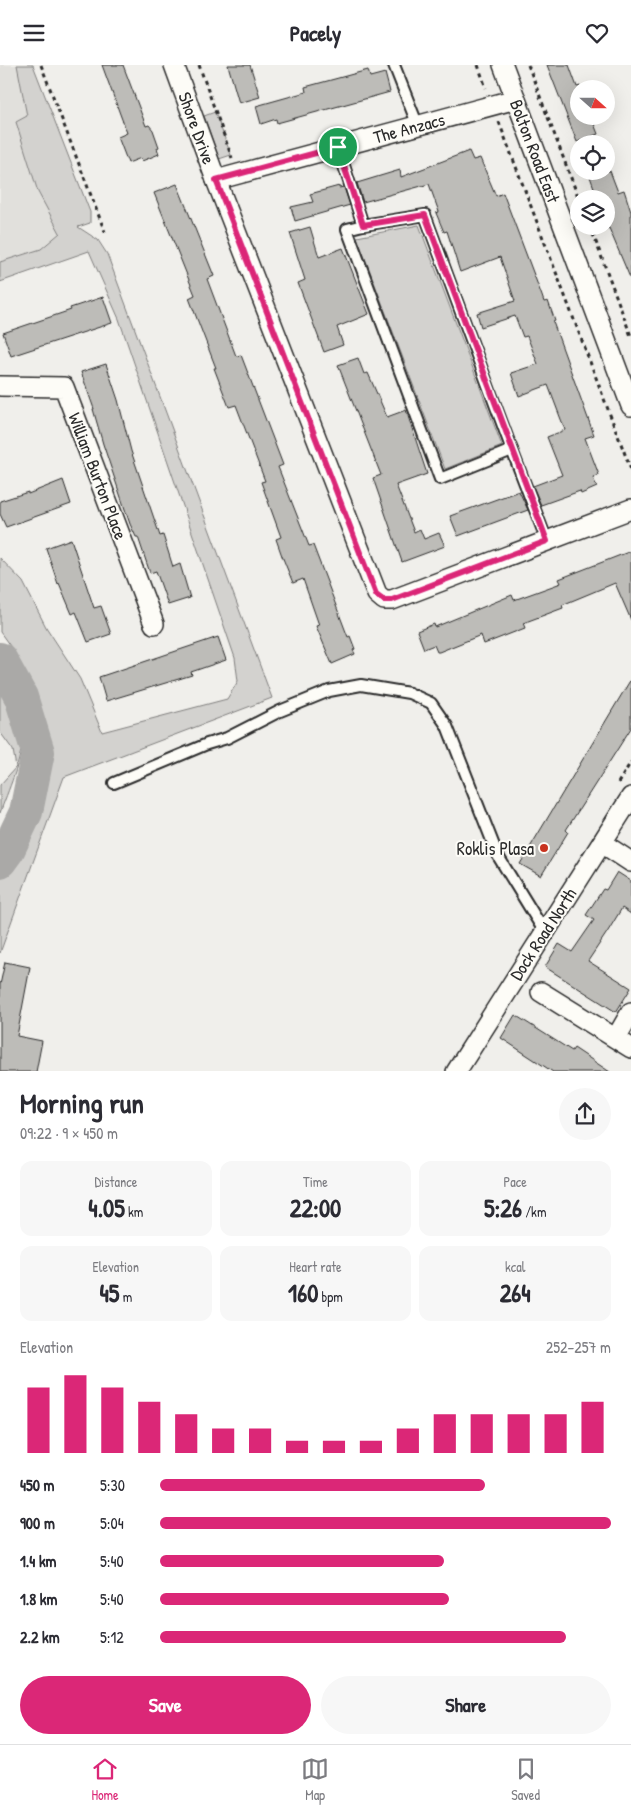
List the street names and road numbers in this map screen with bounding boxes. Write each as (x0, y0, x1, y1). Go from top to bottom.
street label: Shore Drive (172, 88, 222, 168)
street label: Bolton Road East (504, 96, 566, 207)
street label: The Anzacs (371, 106, 447, 150)
street label: William Burton Place (62, 409, 134, 543)
street label: Dock Road North (504, 883, 582, 985)

